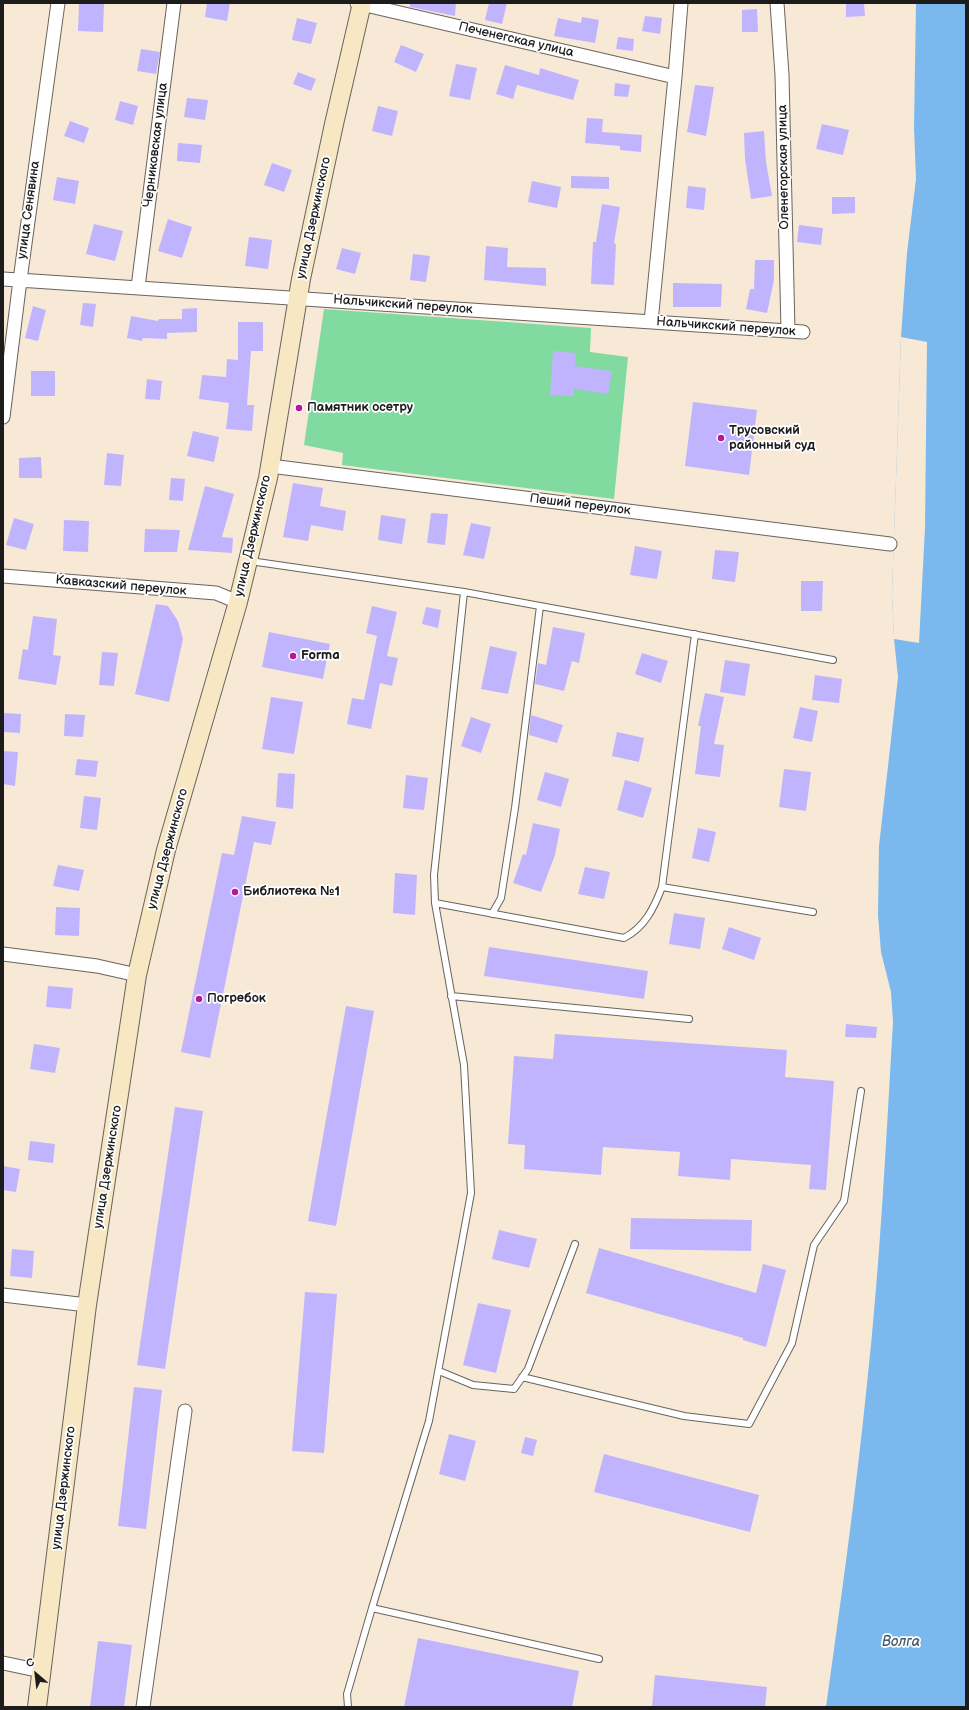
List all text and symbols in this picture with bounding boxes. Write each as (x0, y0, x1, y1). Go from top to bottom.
street label: Печенегская улица (457, 19, 575, 61)
street label: Черниковская улица (141, 82, 171, 208)
street label: Оленегорская улица (775, 104, 793, 230)
street label: улица Дзержинского (293, 156, 335, 280)
street label: улица Сенявина (14, 160, 44, 260)
street label: Нальчикский переулок (333, 292, 473, 318)
street label: Нальчикский переулок (656, 314, 796, 340)
place label: Памятник осетру (307, 400, 413, 416)
marker: Памятник осетру (294, 403, 304, 413)
place label: Трусовский районный суд (729, 423, 815, 454)
marker: Трусовский районный суд (716, 433, 726, 443)
street label: улица Дзержинского (231, 474, 275, 598)
street label: Пеший переулок (529, 491, 631, 519)
street label: Кавказский переулок (55, 573, 187, 599)
place label: Forma (301, 648, 340, 664)
marker: Forma (288, 651, 298, 661)
street label: улица Дзержинского (144, 787, 192, 911)
place label: Библиотека №1 (243, 884, 340, 900)
marker: Библиотека №1 (230, 887, 240, 897)
place label: Погребок (207, 991, 266, 1007)
marker: Погребок (194, 994, 204, 1004)
street label: улица Дзержинского (91, 1104, 125, 1230)
street label: улица Дзержинского (49, 1425, 79, 1551)
water label: Волга (882, 1634, 920, 1650)
north arrow (16, 1654, 56, 1694)
text: С (24, 1655, 37, 1670)

